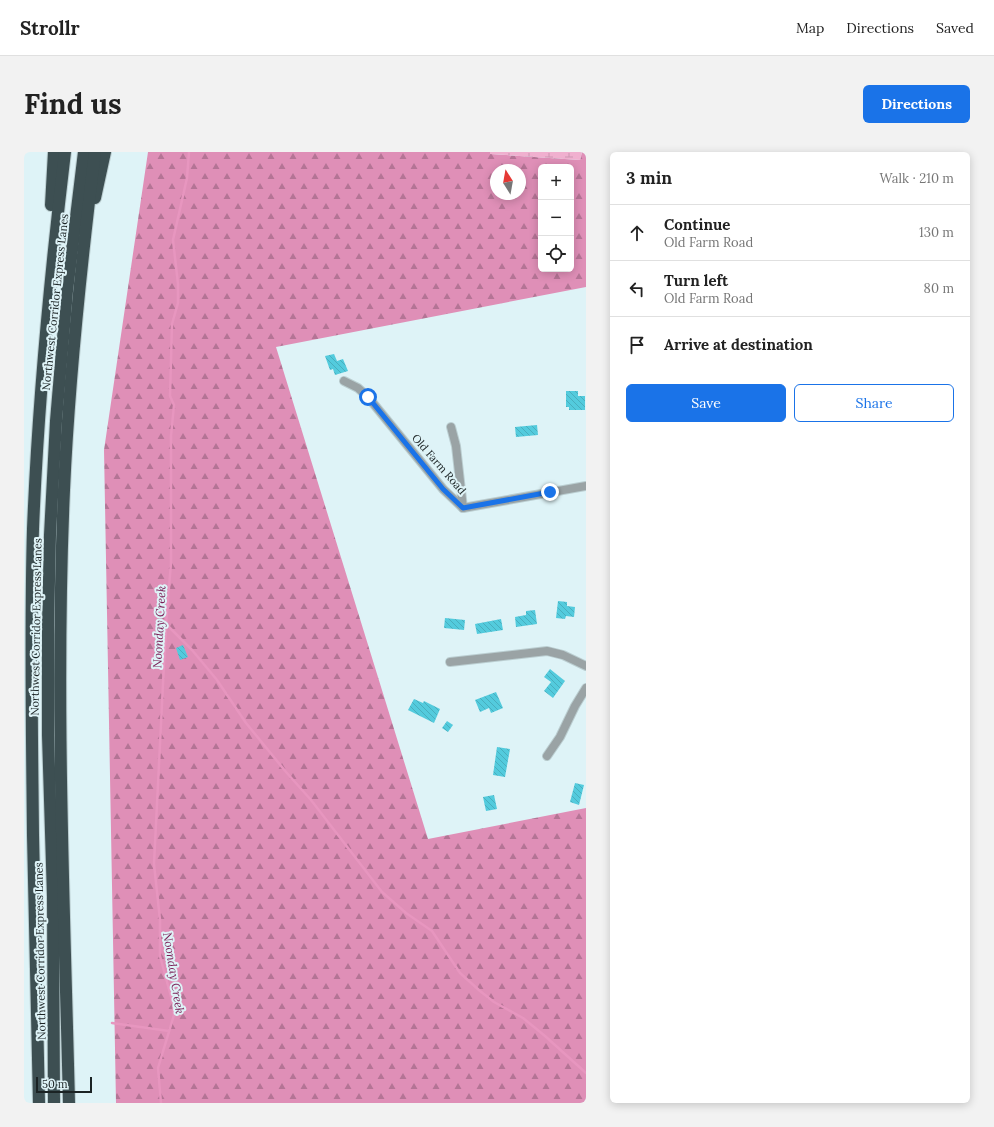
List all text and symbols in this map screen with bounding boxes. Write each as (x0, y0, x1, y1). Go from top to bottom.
text: Strollr (20, 16, 80, 40)
text: Map (796, 19, 824, 37)
text: Directions (846, 19, 914, 37)
text: Saved (936, 19, 974, 37)
button: Directions (863, 85, 970, 123)
text: Find us (24, 86, 122, 122)
north arrow (490, 164, 526, 200)
map controls (538, 164, 574, 272)
button: + (538, 164, 574, 200)
text: 3 min (626, 167, 672, 189)
text: Walk · 210 m (879, 170, 954, 187)
button: − (538, 200, 574, 236)
street label: Northwest Corridor Express Lanes (39, 213, 71, 391)
text: Continue (664, 215, 730, 234)
icon: ahead (626, 222, 648, 244)
text: 130 m (919, 224, 954, 241)
text: Old Farm Road (664, 234, 753, 251)
button: locate (538, 236, 574, 272)
text: Turn left (664, 271, 728, 290)
icon: left (626, 278, 648, 300)
text: 80 m (924, 280, 954, 297)
text: Old Farm Road (664, 290, 753, 307)
icon: arrive (626, 334, 648, 356)
text: Arrive at destination (664, 335, 813, 354)
button: Save (626, 384, 786, 422)
button: Share (794, 384, 954, 422)
route start (359, 388, 377, 406)
street label: Old Farm Road (409, 431, 469, 497)
route end (541, 483, 559, 501)
street label: Northwest Corridor Express Lanes (27, 538, 45, 716)
water label: Noonday Creek (149, 585, 169, 669)
street label: Northwest Corridor Express Lanes (31, 862, 49, 1040)
water label: Noonday Creek (160, 931, 188, 1015)
scale bar (36, 1075, 92, 1094)
text: 50 m (42, 1077, 68, 1091)

